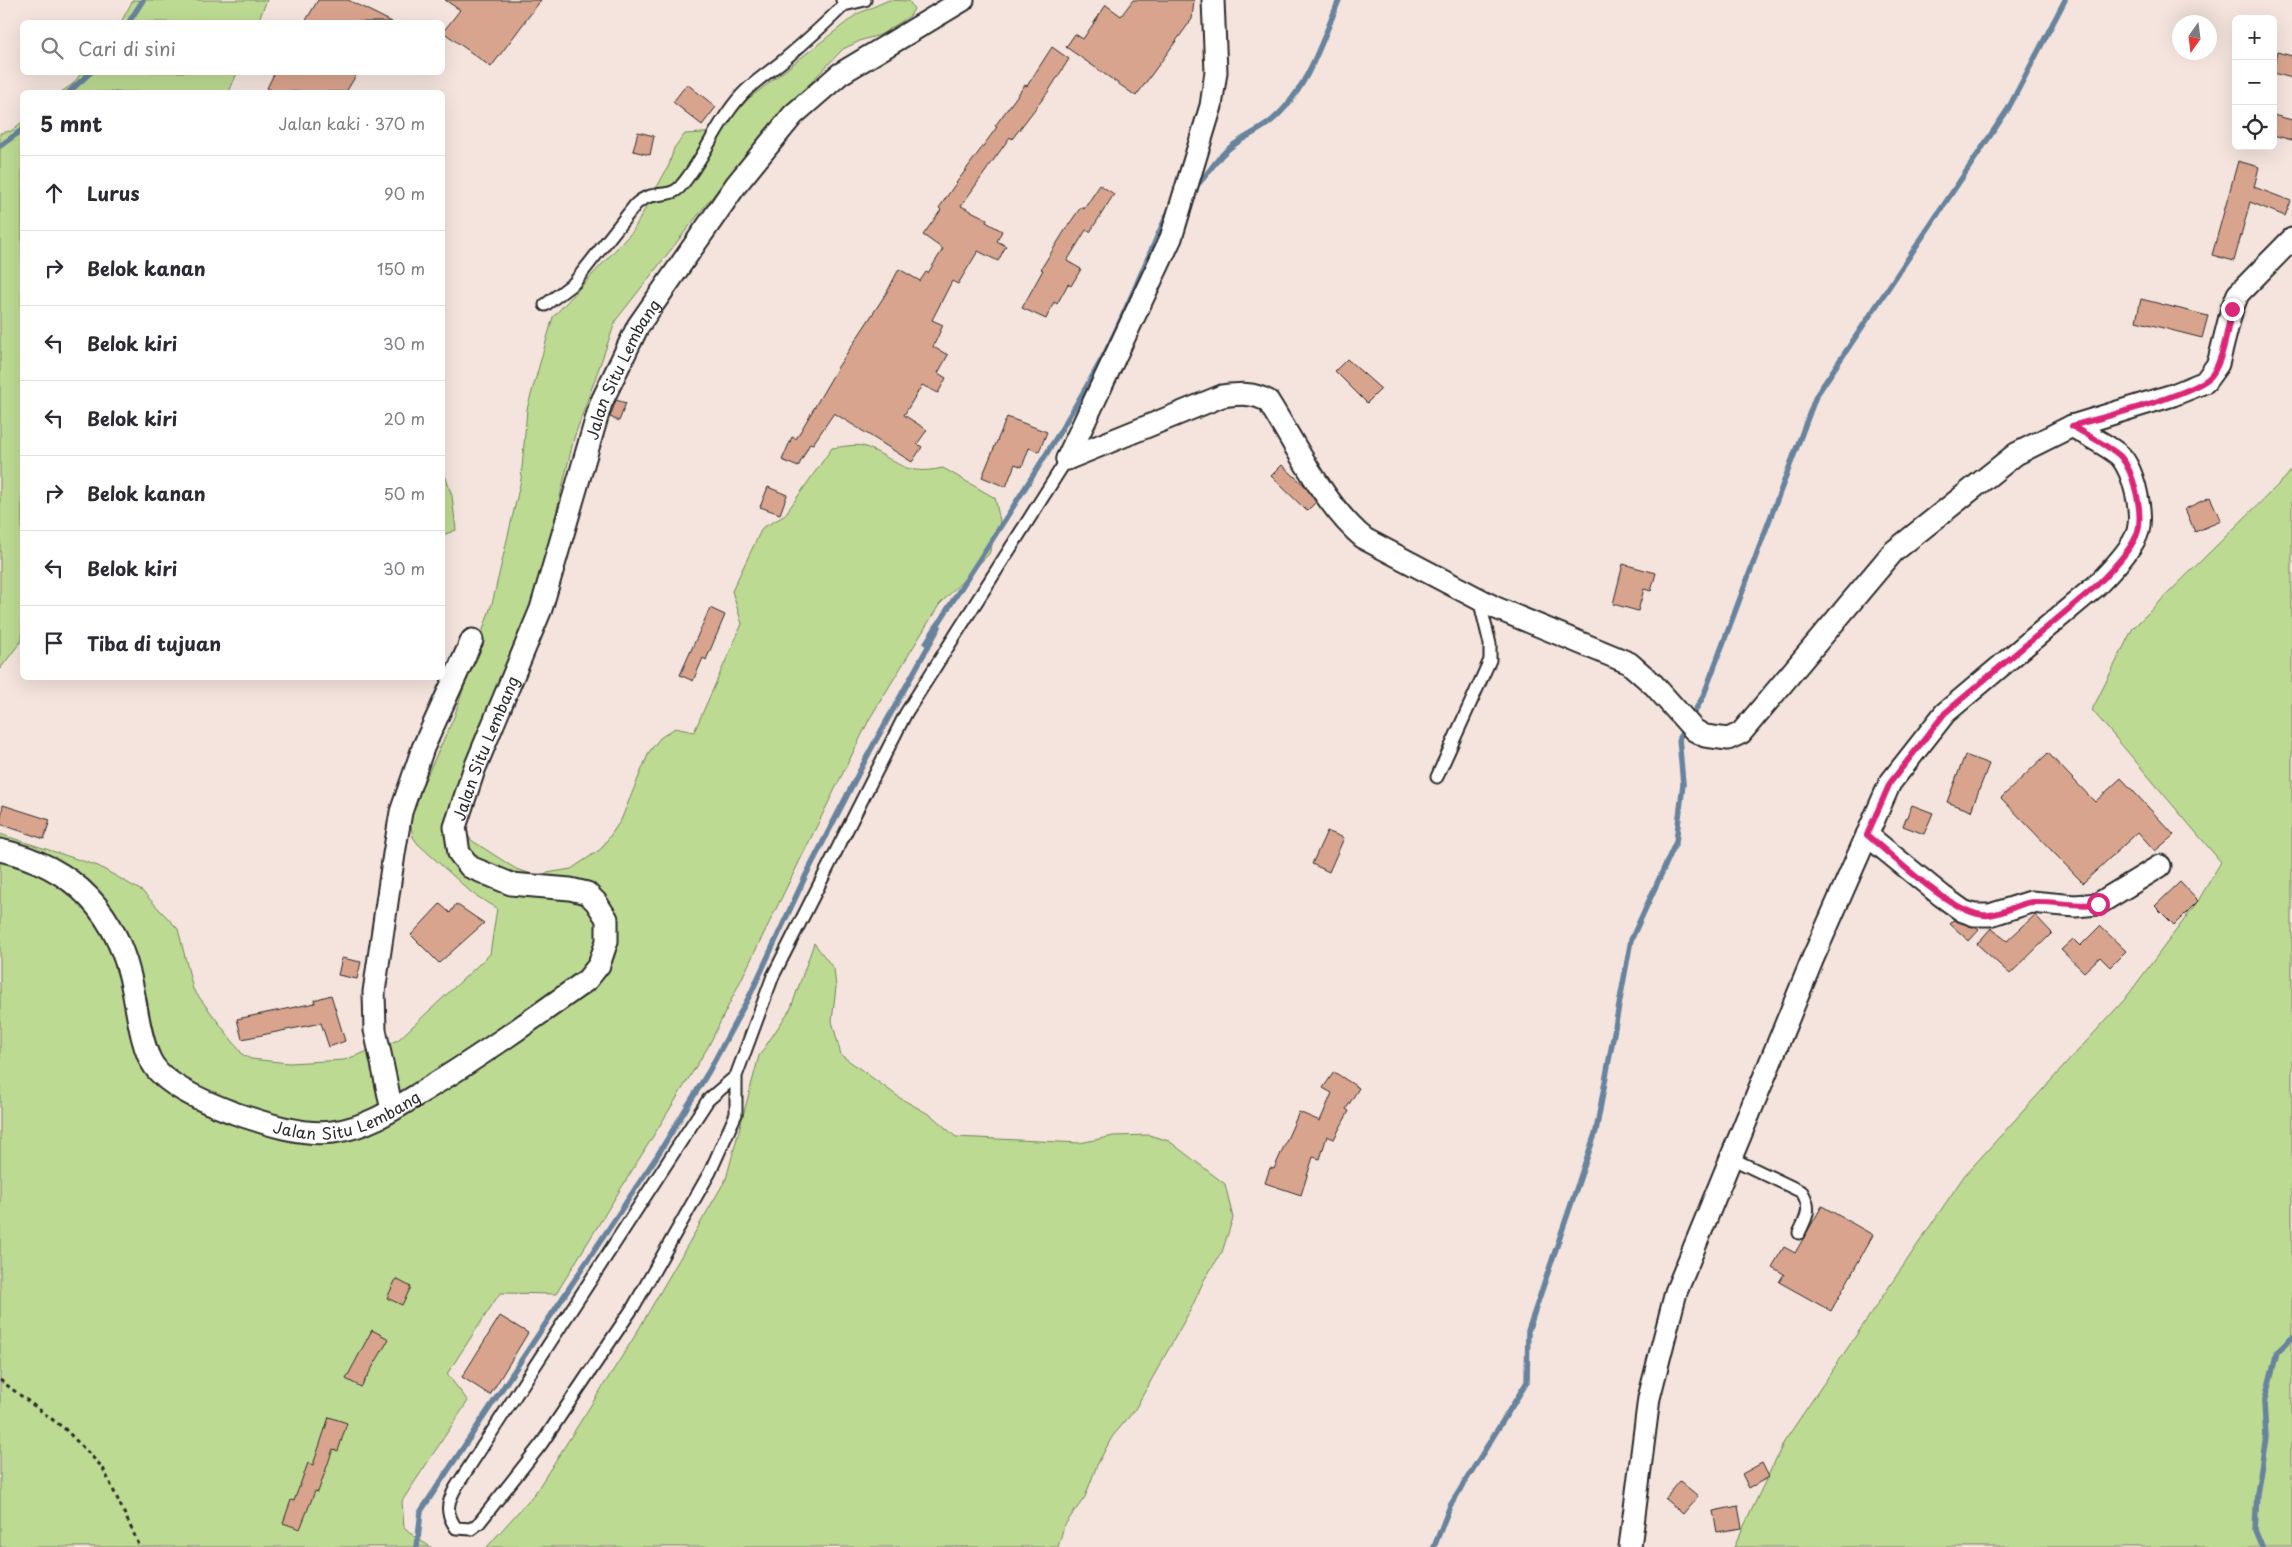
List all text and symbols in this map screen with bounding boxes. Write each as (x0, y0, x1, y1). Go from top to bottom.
north arrow (2172, 15, 2217, 60)
map controls (2232, 15, 2277, 150)
button: + (2232, 15, 2277, 60)
search box (20, 20, 445, 75)
icon: search (38, 34, 66, 62)
text: Cari di sini (78, 34, 176, 62)
button: − (2232, 60, 2277, 105)
button: locate (2232, 105, 2277, 150)
text: 5 mnt (40, 107, 103, 139)
text: Jalan kaki · 370 m (279, 111, 425, 135)
icon: ahead (40, 179, 68, 207)
text: Lurus (87, 179, 140, 207)
text: 90 m (384, 181, 425, 205)
icon: right (40, 254, 68, 282)
text: Belok kanan (87, 254, 206, 282)
text: 150 m (377, 256, 425, 280)
street label: Jalan Situ Lembang (579, 294, 665, 442)
route end (2221, 298, 2244, 321)
icon: left (40, 329, 68, 357)
text: Belok kiri (87, 329, 177, 357)
text: 30 m (383, 331, 425, 355)
icon: left (40, 404, 68, 432)
text: Belok kiri (87, 404, 177, 432)
text: 20 m (384, 406, 425, 430)
icon: right (40, 479, 68, 507)
text: Belok kanan (87, 479, 206, 507)
text: 50 m (384, 481, 425, 505)
icon: left (40, 554, 68, 582)
text: Belok kiri (87, 554, 177, 582)
text: 30 m (383, 556, 425, 580)
icon: arrive (40, 629, 68, 657)
text: Tiba di tujuan (87, 629, 221, 657)
street label: Jalan Situ Lembang (446, 672, 524, 824)
route start (2087, 893, 2110, 916)
street label: Jalan Situ Lembang (271, 1084, 424, 1145)

